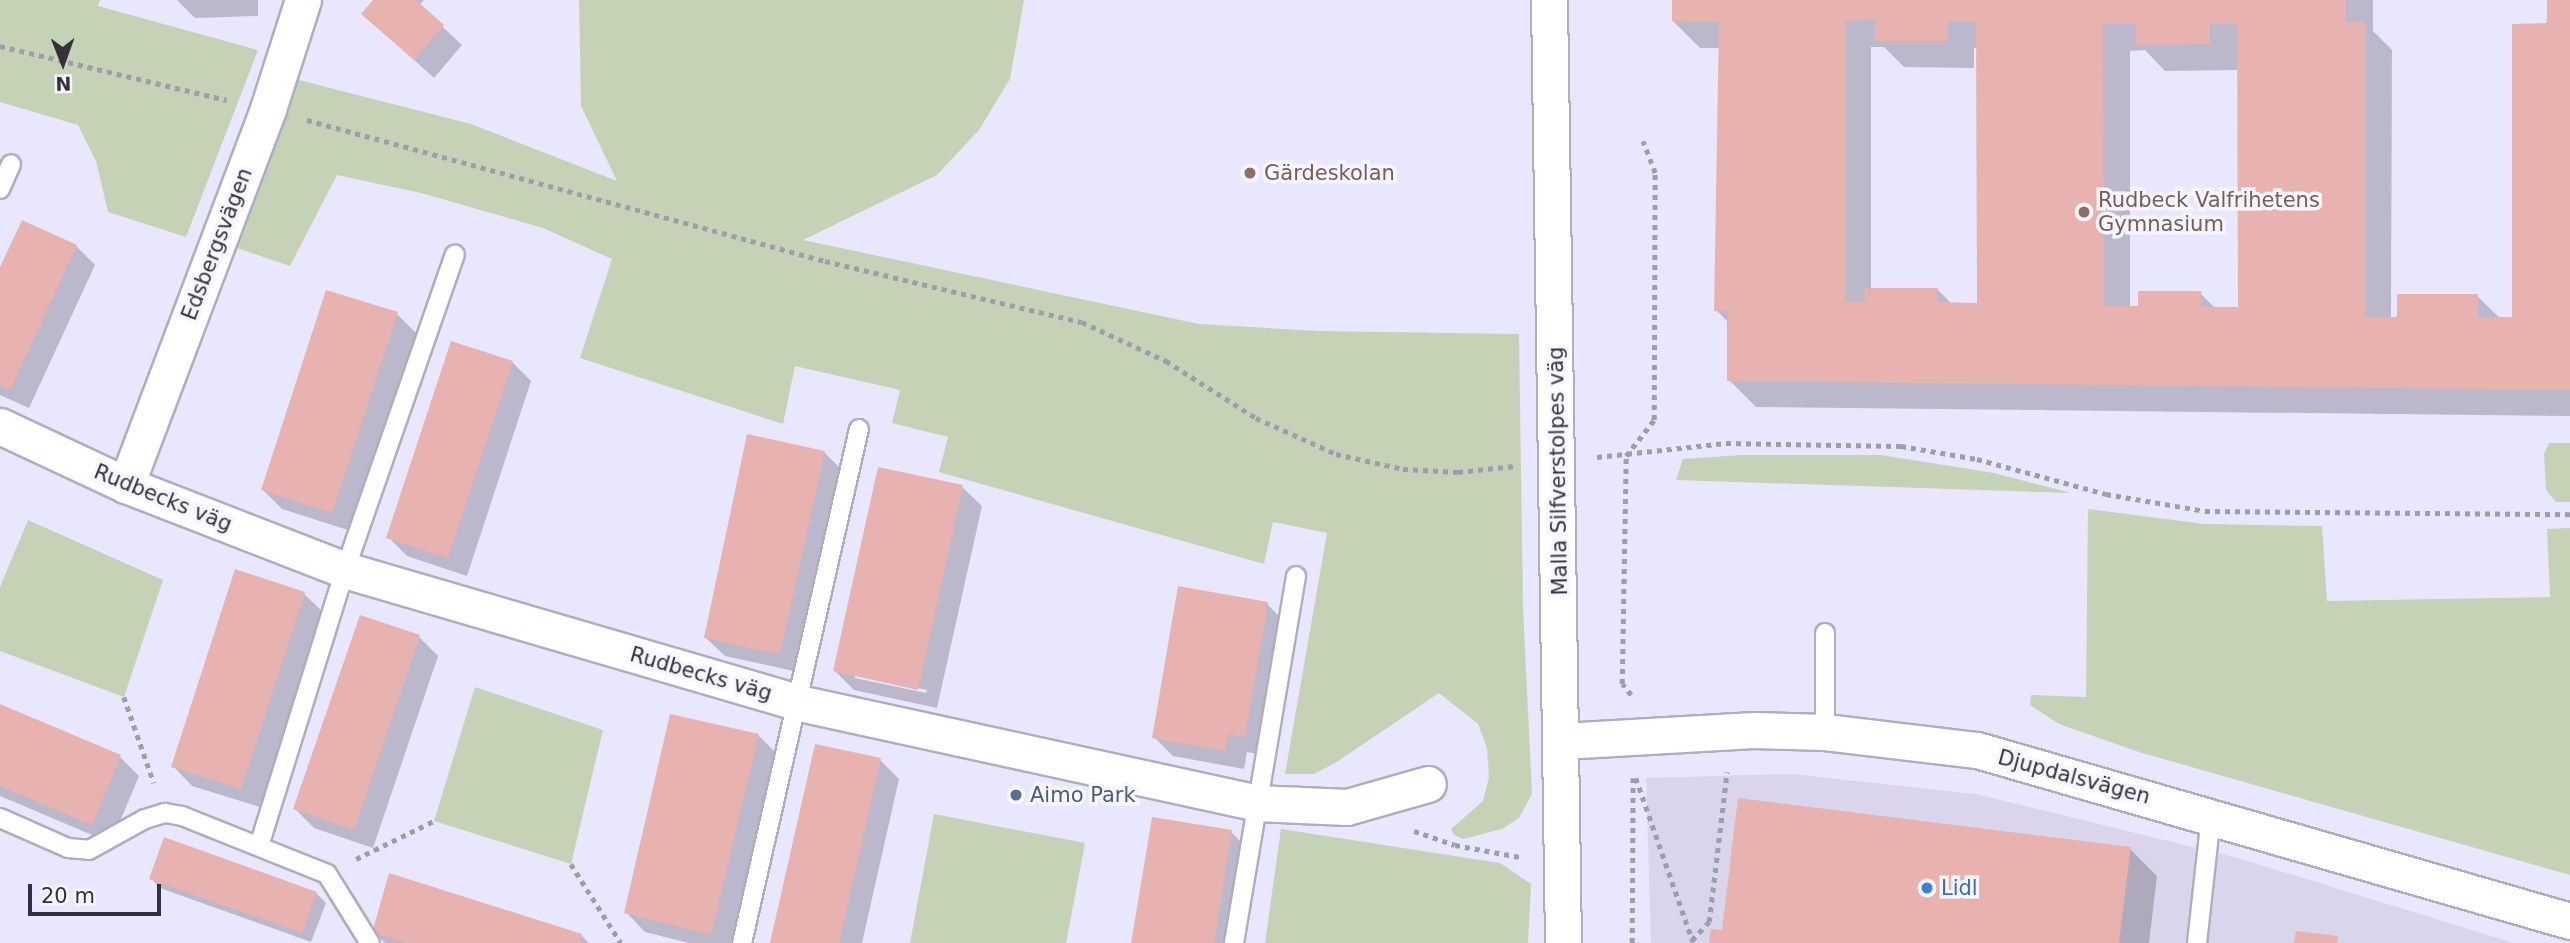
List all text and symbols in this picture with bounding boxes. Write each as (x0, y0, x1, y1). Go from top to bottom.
north arrow (28, 28, 98, 98)
text: N (55, 73, 72, 95)
place label: Gärdeskolan (1264, 160, 1395, 186)
street label: Edsbergsvägen (176, 164, 258, 324)
marker: Gärdeskolan (1242, 165, 1258, 181)
place label: Rudbeck Valfrihetens Gymnasium (2098, 187, 2320, 237)
marker: Rudbeck Valfrihetens Gymnasium (2076, 204, 2092, 220)
street label: Malla Silfverstolpes väg (1543, 346, 1573, 596)
street label: Rudbecks väg (90, 459, 236, 537)
street label: Rudbecks väg (627, 642, 775, 706)
street label: Djupdalsvägen (1995, 745, 2153, 809)
place label: Aimo Park (1030, 782, 1136, 808)
marker: Aimo Park (1008, 787, 1024, 803)
scale bar (32, 870, 164, 914)
place label: Lidl (1941, 875, 1978, 901)
marker: Lidl (1919, 880, 1935, 896)
text: 20 m (41, 884, 95, 908)

